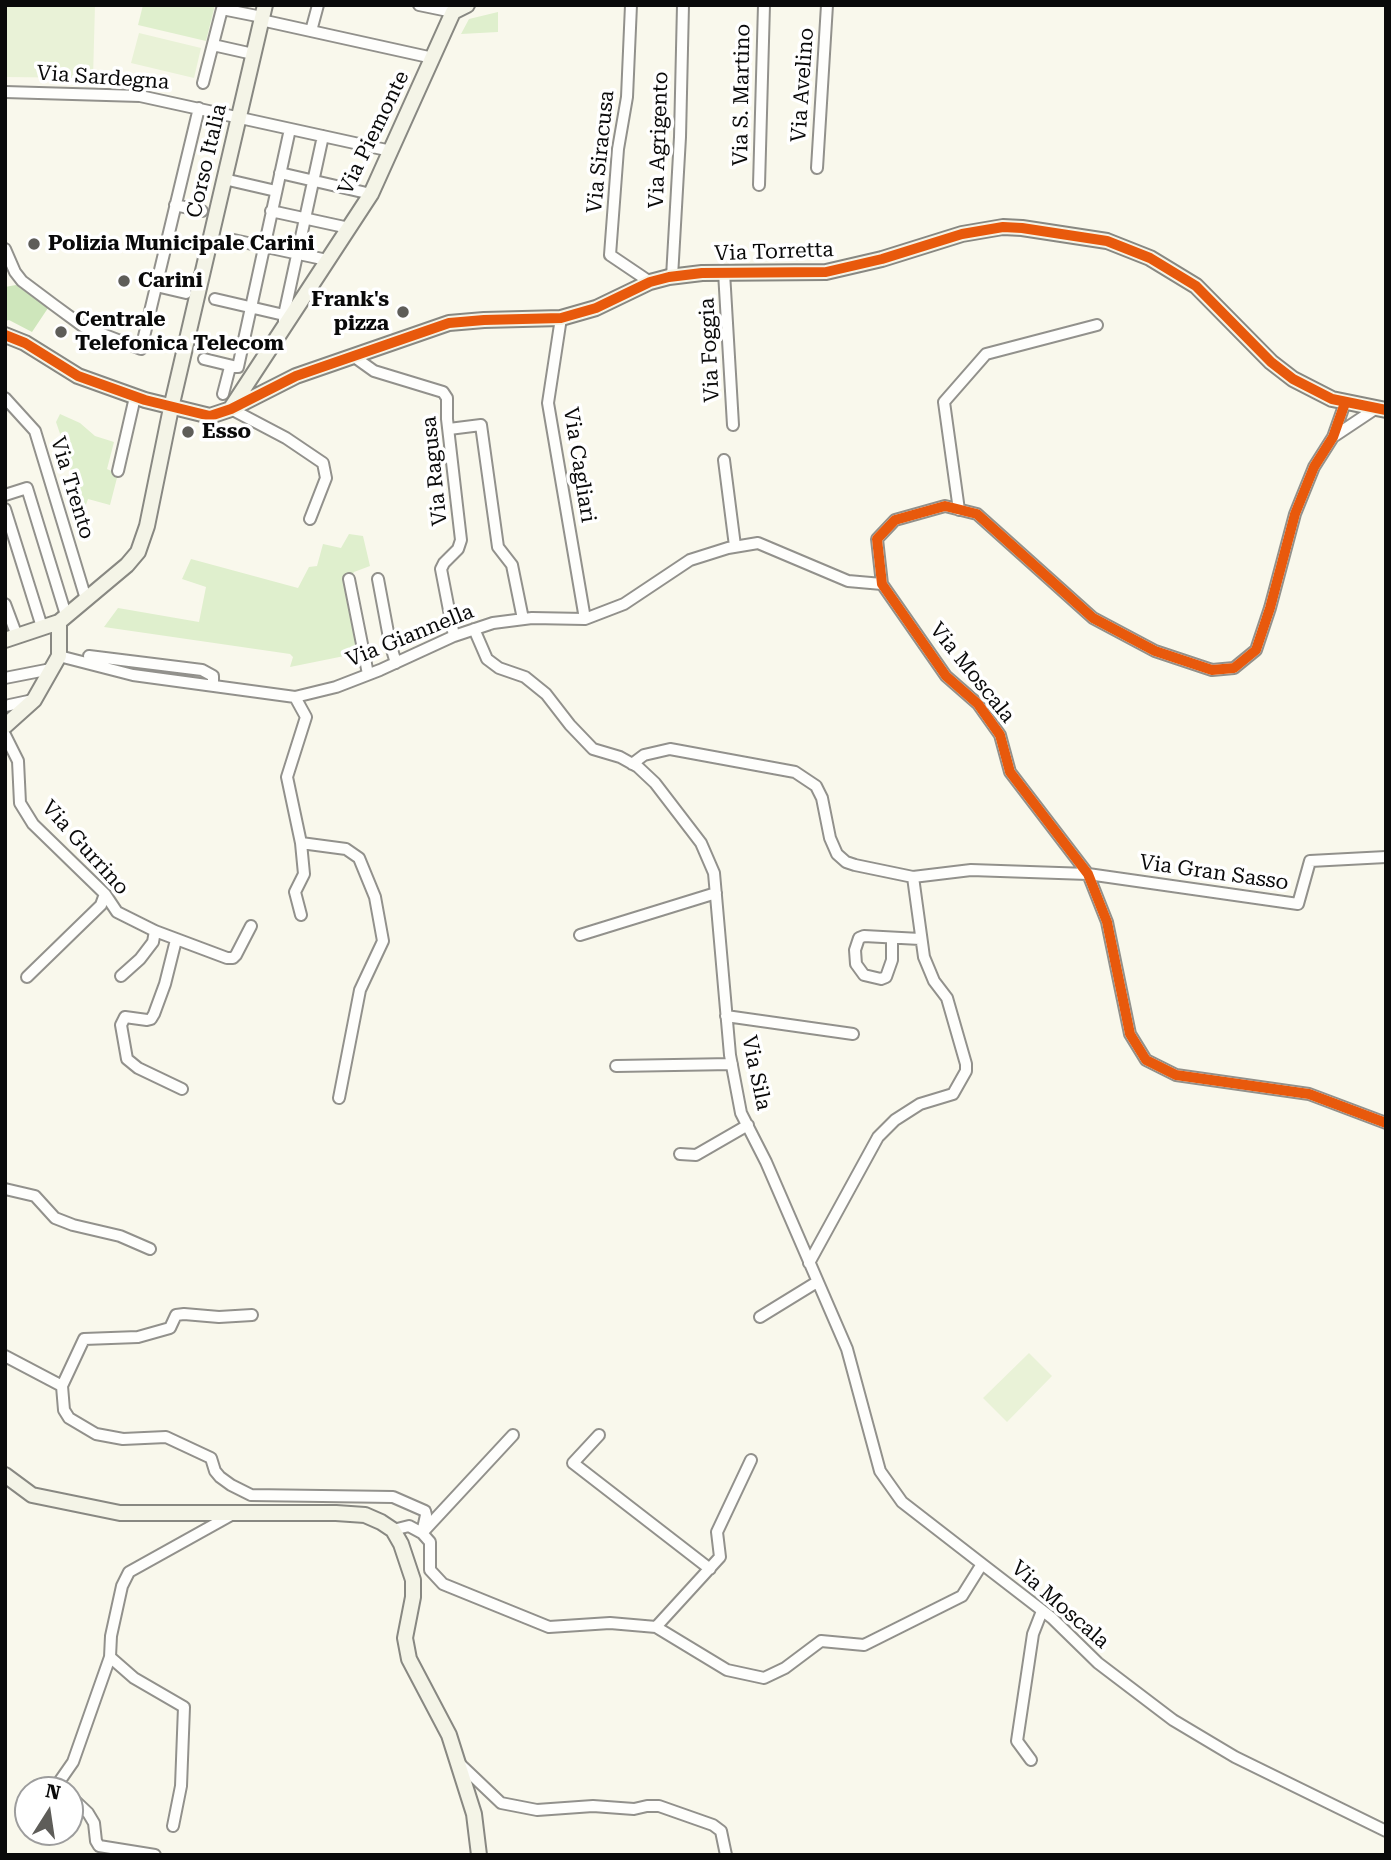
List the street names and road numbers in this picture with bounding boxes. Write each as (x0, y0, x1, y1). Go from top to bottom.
street label: Via S. Martino (728, 24, 756, 166)
street label: Via Avelino (786, 27, 820, 143)
street label: Via Sardegna (36, 61, 170, 95)
street label: Via Piemonte (333, 67, 415, 199)
street label: Via Agrigento (644, 71, 674, 209)
street label: Via Siracusa (582, 89, 620, 215)
street label: Corso Italia (182, 101, 232, 221)
street label: Via Torretta (714, 237, 834, 267)
street label: Via Foggia (695, 297, 725, 403)
street label: Via Cagliari (557, 406, 601, 524)
street label: Via Ragusa (417, 415, 453, 527)
street label: Via Trento (44, 434, 100, 542)
street label: Via Giannella (343, 599, 477, 673)
street label: Via Moscala (924, 618, 1020, 728)
street label: Via Gurrino (36, 796, 134, 900)
street label: Via Gran Sasso (1138, 850, 1290, 896)
street label: Via Sila (736, 1033, 776, 1113)
street label: Via Moscala (1006, 1556, 1114, 1654)

